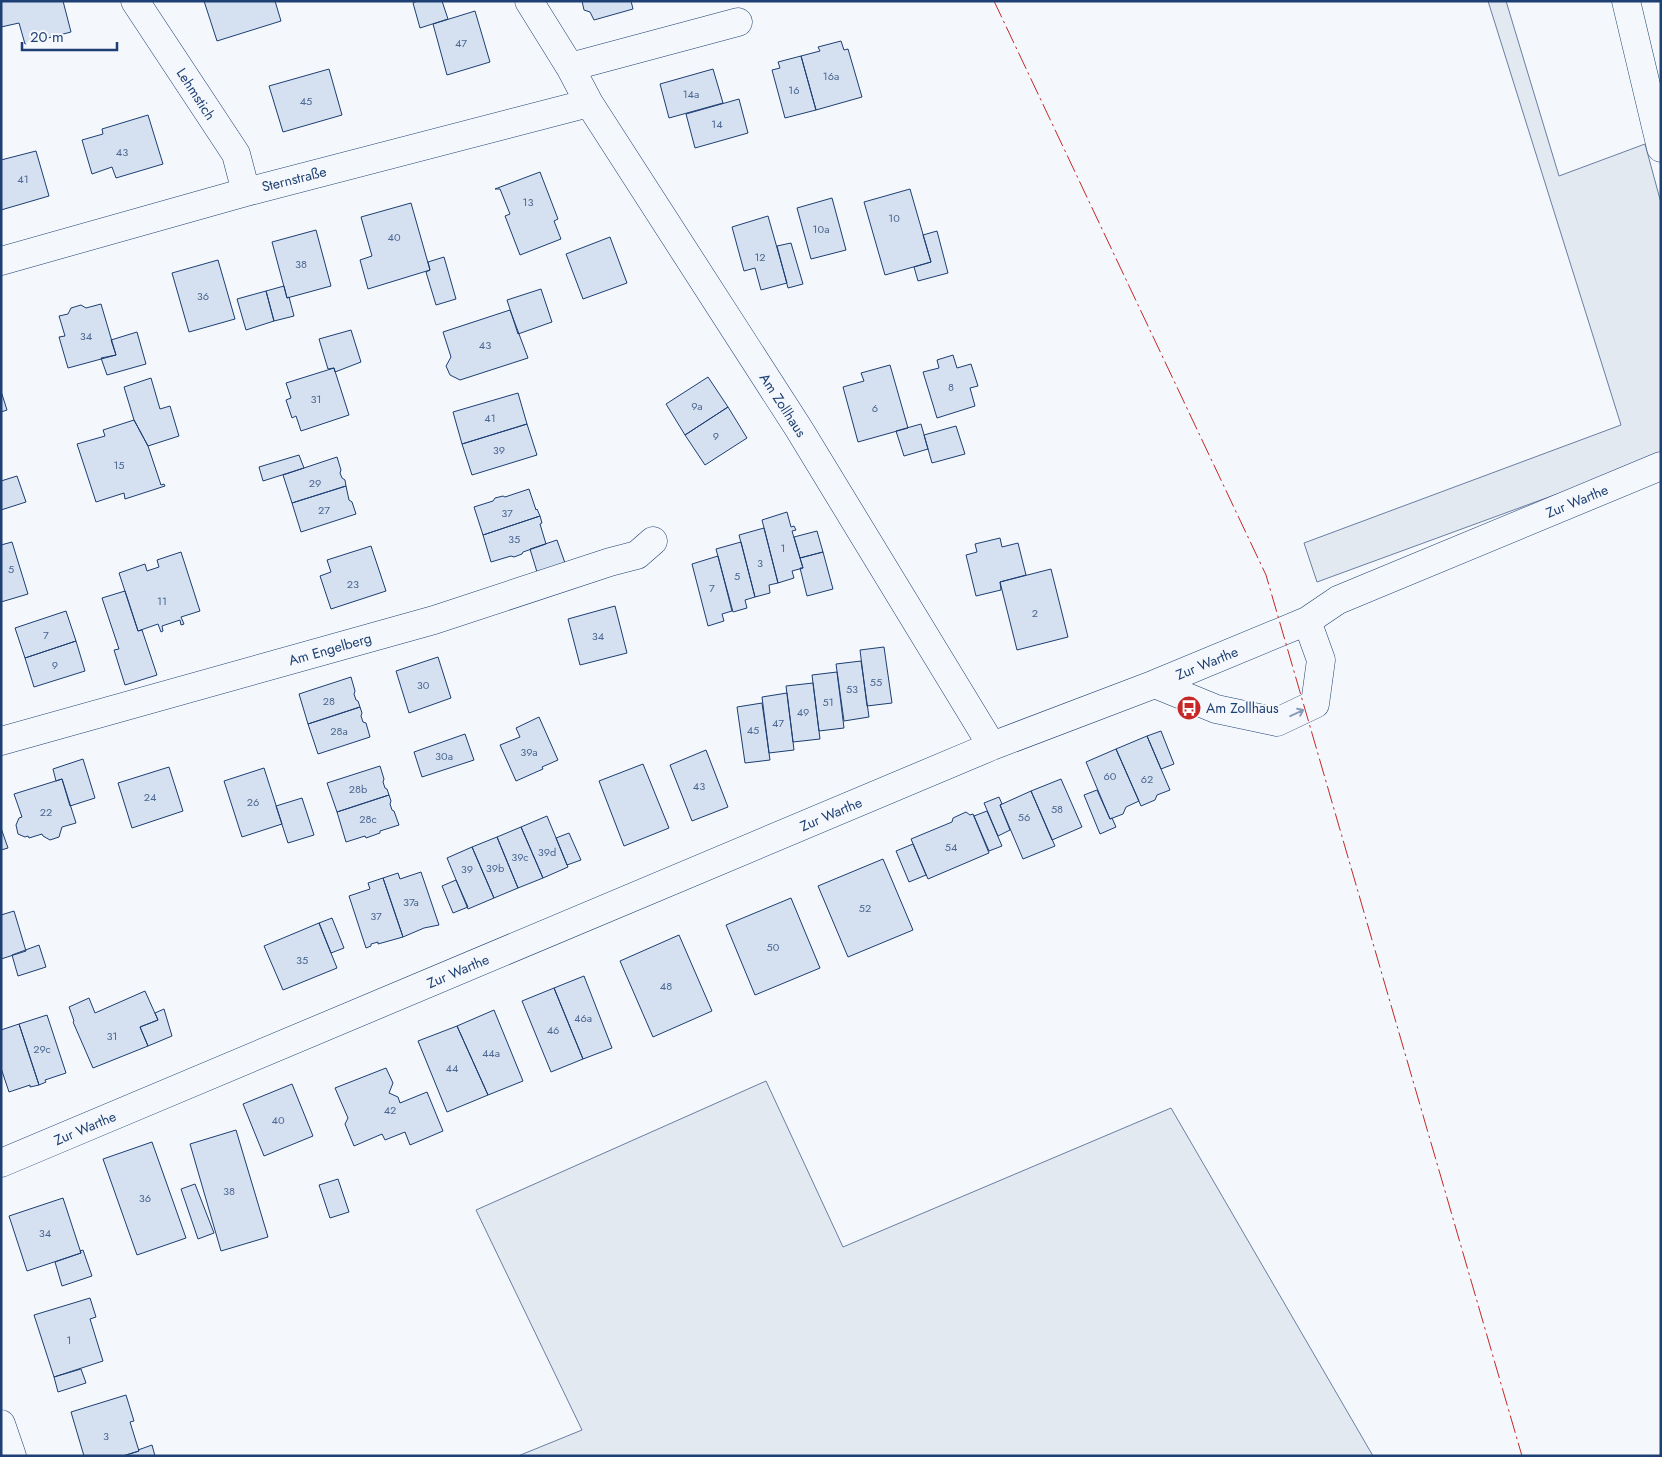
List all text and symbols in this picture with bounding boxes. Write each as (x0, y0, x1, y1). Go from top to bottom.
scale bar (22, 20, 118, 52)
text: 20 m (30, 26, 64, 48)
house number: 47 (455, 35, 467, 51)
street label: Lehmstich (172, 64, 220, 124)
house number: 16a (823, 68, 839, 84)
house number: 16 (788, 82, 800, 98)
house number: 14a (683, 86, 699, 102)
house number: 45 (300, 93, 312, 109)
house number: 14 (711, 116, 723, 132)
house number: 43 (116, 144, 128, 160)
street label: Sternstraße (260, 161, 328, 197)
house number: 41 (17, 171, 29, 187)
house number: 13 (523, 194, 533, 210)
house number: 10 (888, 210, 900, 226)
house number: 10a (813, 221, 829, 237)
house number: 40 (387, 229, 401, 245)
house number: 12 (754, 249, 766, 265)
house number: 38 (295, 256, 307, 272)
house number: 36 (197, 288, 209, 304)
house number: 34 (80, 328, 93, 344)
house number: 43 (479, 337, 491, 353)
street label: Am Zollhaus (755, 369, 811, 441)
house number: 8 (948, 379, 954, 395)
house number: 31 (311, 391, 321, 407)
house number: 9a (691, 398, 703, 414)
house number: 6 (872, 400, 878, 416)
house number: 41 (484, 410, 496, 426)
house number: 9 (713, 428, 719, 444)
house number: 39 (493, 442, 505, 458)
house number: 15 (113, 457, 125, 473)
house number: 29 (309, 475, 321, 491)
street label: Zur Warthe (1543, 479, 1611, 523)
house number: 27 (318, 502, 330, 518)
house number: 37 (501, 505, 513, 521)
house number: 35 (508, 531, 520, 547)
house number: 1 (781, 540, 785, 556)
house number: 3 (757, 555, 763, 571)
house number: 5 (8, 561, 14, 577)
house number: 5 (734, 568, 740, 584)
house number: 23 (347, 576, 359, 592)
house number: 7 (709, 580, 715, 596)
house number: 11 (157, 593, 167, 609)
house number: 2 (1032, 605, 1038, 621)
house number: 7 (43, 627, 49, 643)
street label: Am Engelberg (286, 628, 374, 670)
house number: 34 (592, 628, 605, 644)
street label: Zur Warthe (1173, 641, 1241, 685)
house number: 9 (52, 657, 58, 673)
house number: 55 (870, 674, 882, 690)
house number: 30 (417, 677, 430, 693)
house number: 53 (846, 681, 858, 697)
house number: 28 (323, 693, 335, 709)
house number: 51 (822, 694, 834, 710)
bus stop icon: Am Zollhaus (1176, 695, 1202, 721)
place label: Am Zollhaus (1206, 698, 1279, 718)
house number: 49 (797, 704, 809, 720)
one-way arrow (1289, 707, 1304, 717)
house number: 47 (772, 715, 784, 731)
house number: 45 (747, 722, 759, 738)
house number: 28a (330, 723, 348, 739)
house number: 39a (520, 744, 538, 760)
house number: 30a (435, 748, 453, 764)
house number: 60 (1104, 768, 1117, 784)
house number: 62 (1141, 771, 1153, 787)
house number: 43 (693, 778, 705, 794)
house number: 28b (349, 781, 367, 797)
house number: 24 (144, 789, 157, 805)
street label: Zur Warthe (797, 792, 865, 836)
house number: 26 (247, 794, 259, 810)
house number: 58 (1051, 801, 1063, 817)
house number: 22 (40, 804, 52, 820)
house number: 56 (1018, 809, 1030, 825)
house number: 28c (359, 811, 377, 827)
house number: 54 (945, 839, 958, 855)
house number: 39d (538, 844, 556, 860)
house number: 39c (511, 849, 529, 865)
house number: 39b (486, 860, 504, 876)
house number: 39 (461, 861, 473, 877)
house number: 37a (403, 894, 419, 910)
house number: 52 (859, 900, 871, 916)
house number: 37 (370, 908, 382, 924)
house number: 50 (767, 939, 780, 955)
street label: Zur Warthe (424, 949, 492, 993)
house number: 35 (296, 952, 308, 968)
house number: 48 (660, 978, 672, 994)
house number: 46a (574, 1010, 592, 1026)
house number: 46 (547, 1022, 559, 1038)
house number: 31 (107, 1028, 117, 1044)
house number: 29c (33, 1041, 51, 1057)
house number: 44a (482, 1045, 500, 1061)
house number: 44 (446, 1060, 459, 1076)
house number: 42 (384, 1102, 396, 1118)
street label: Zur Warthe (51, 1106, 119, 1150)
house number: 40 (271, 1112, 285, 1128)
house number: 38 (223, 1183, 235, 1199)
house number: 36 (139, 1190, 151, 1206)
house number: 34 (39, 1225, 52, 1241)
house number: 1 (67, 1332, 71, 1348)
house number: 3 (103, 1428, 109, 1444)

